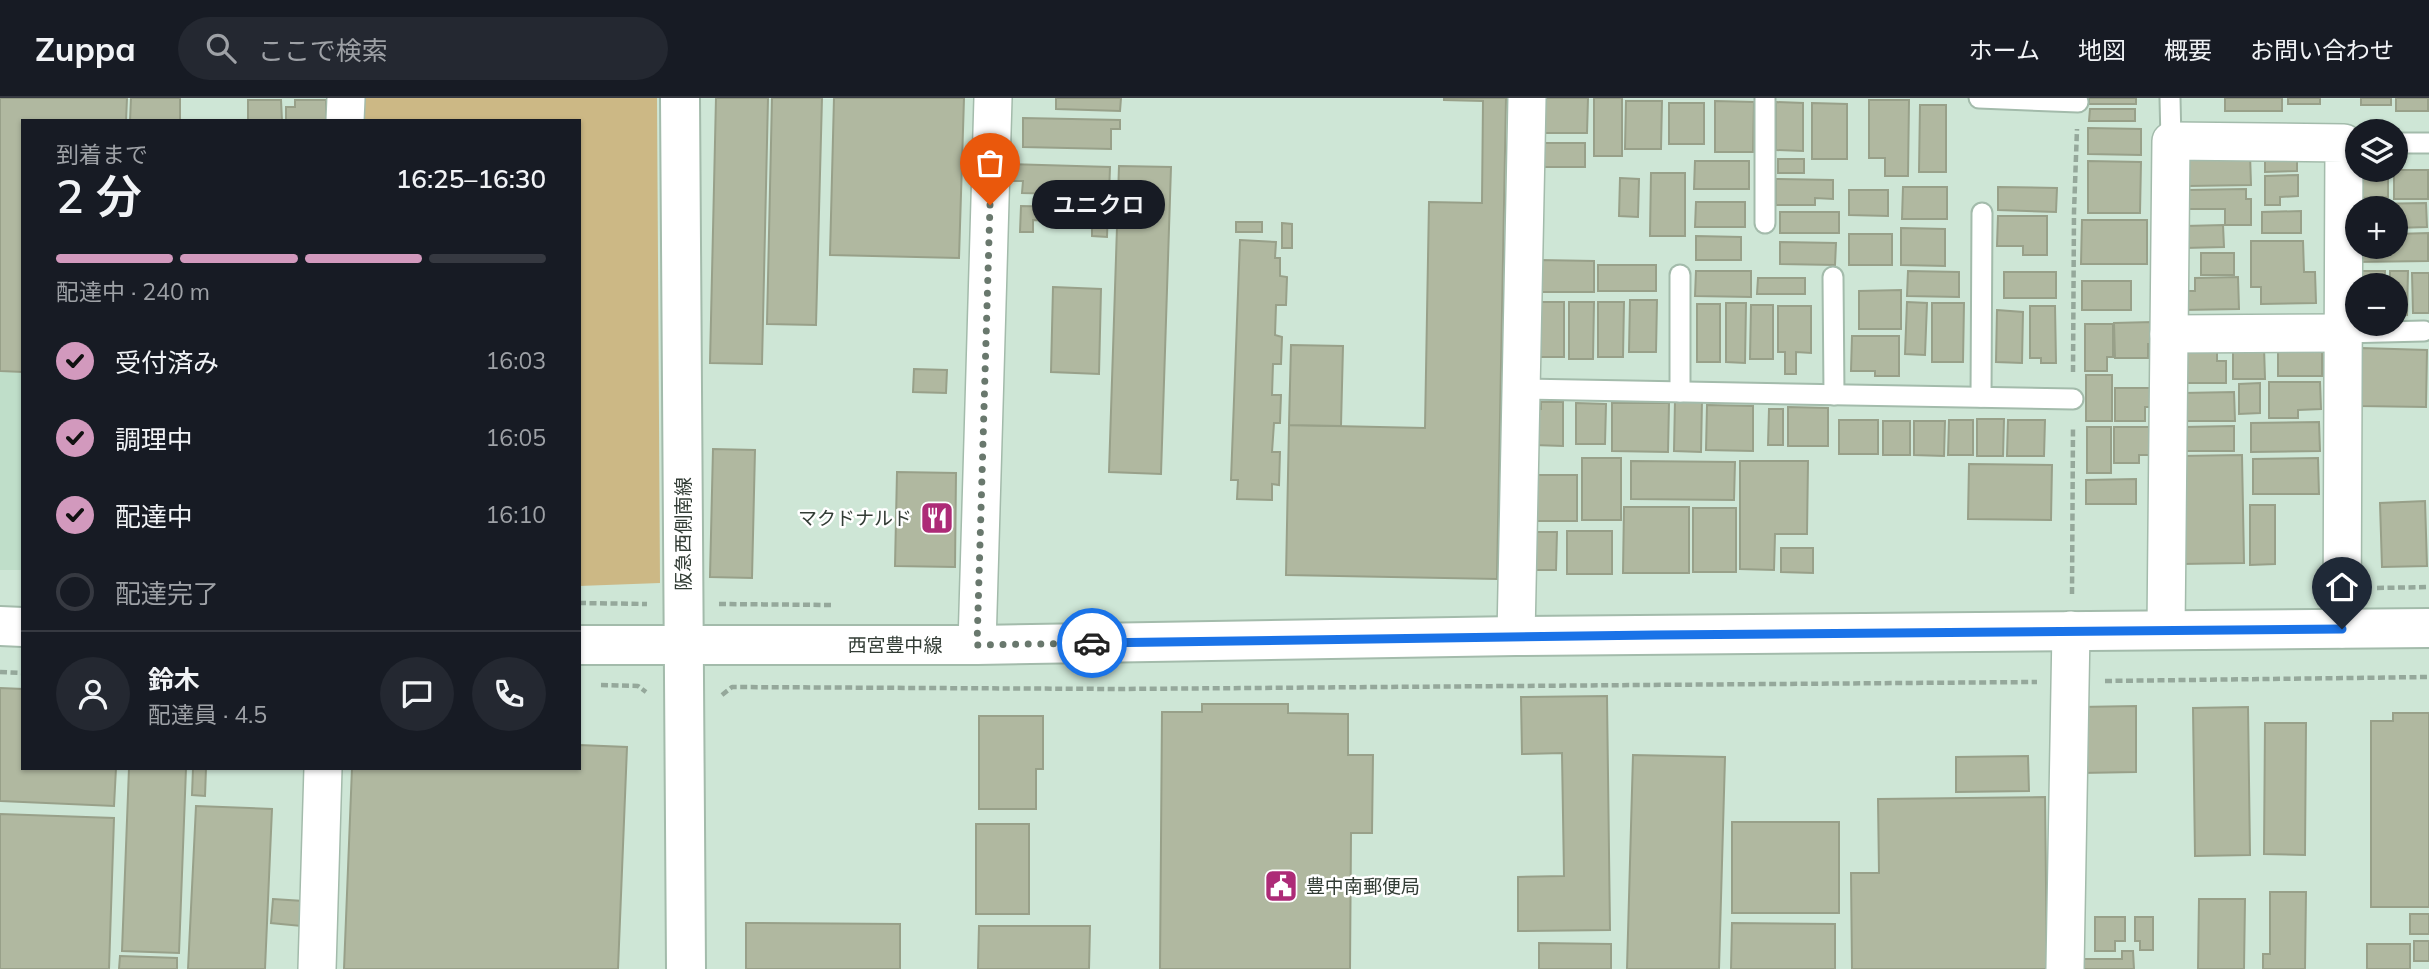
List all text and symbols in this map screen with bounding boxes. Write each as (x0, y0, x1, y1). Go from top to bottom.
search box (178, 17, 668, 80)
text: Zuppa (35, 28, 136, 69)
icon: search (202, 29, 240, 67)
text: ここで検索 (258, 34, 388, 67)
text: ホーム (1969, 35, 2040, 65)
text: 地図 (2078, 35, 2126, 65)
text: 概要 (2164, 35, 2212, 65)
text: お問い合わせ (2250, 35, 2394, 65)
map controls (2345, 119, 2408, 336)
button: layers (2345, 119, 2408, 182)
pin (960, 133, 1020, 205)
text: 到着まで (56, 140, 148, 169)
icon: bag (971, 144, 1009, 182)
text: 16:25–16:30 (396, 162, 546, 195)
text: 2 分 (56, 167, 142, 225)
callout: ユニクロ (1032, 180, 1165, 230)
text: ユニクロ (1053, 190, 1145, 219)
button: + (2345, 196, 2408, 259)
button: − (2345, 273, 2408, 336)
text: 配達中 · 240 m (56, 277, 210, 306)
icon: check (56, 342, 94, 380)
text: 受付済み (115, 346, 219, 379)
text: 16:03 (486, 346, 546, 375)
icon: check (56, 419, 94, 457)
text: 調理中 (115, 423, 193, 456)
text: 16:05 (486, 423, 546, 452)
street label: 阪急西側南線 (671, 477, 695, 591)
icon: check (56, 496, 94, 534)
restaurant icon: マクドナルド (918, 499, 956, 537)
text: 配達中 (115, 500, 193, 533)
text: 16:10 (486, 500, 546, 529)
place label: マクドナルド (798, 506, 912, 530)
pin (2312, 557, 2372, 629)
icon: home (2323, 568, 2361, 606)
text: 配達完了 (115, 577, 219, 610)
courier (1057, 608, 1127, 678)
icon: car (1073, 624, 1111, 662)
street label: 西宮豊中線 (847, 633, 943, 657)
button: person (56, 657, 130, 731)
button: chat (380, 657, 454, 731)
button: phone (472, 657, 546, 731)
text: 鈴木 (148, 663, 200, 696)
text: 配達員 · 4.5 (148, 700, 267, 729)
public building icon: 豊中南郵便局 (1262, 867, 1300, 905)
place label: 豊中南郵便局 (1306, 874, 1420, 898)

